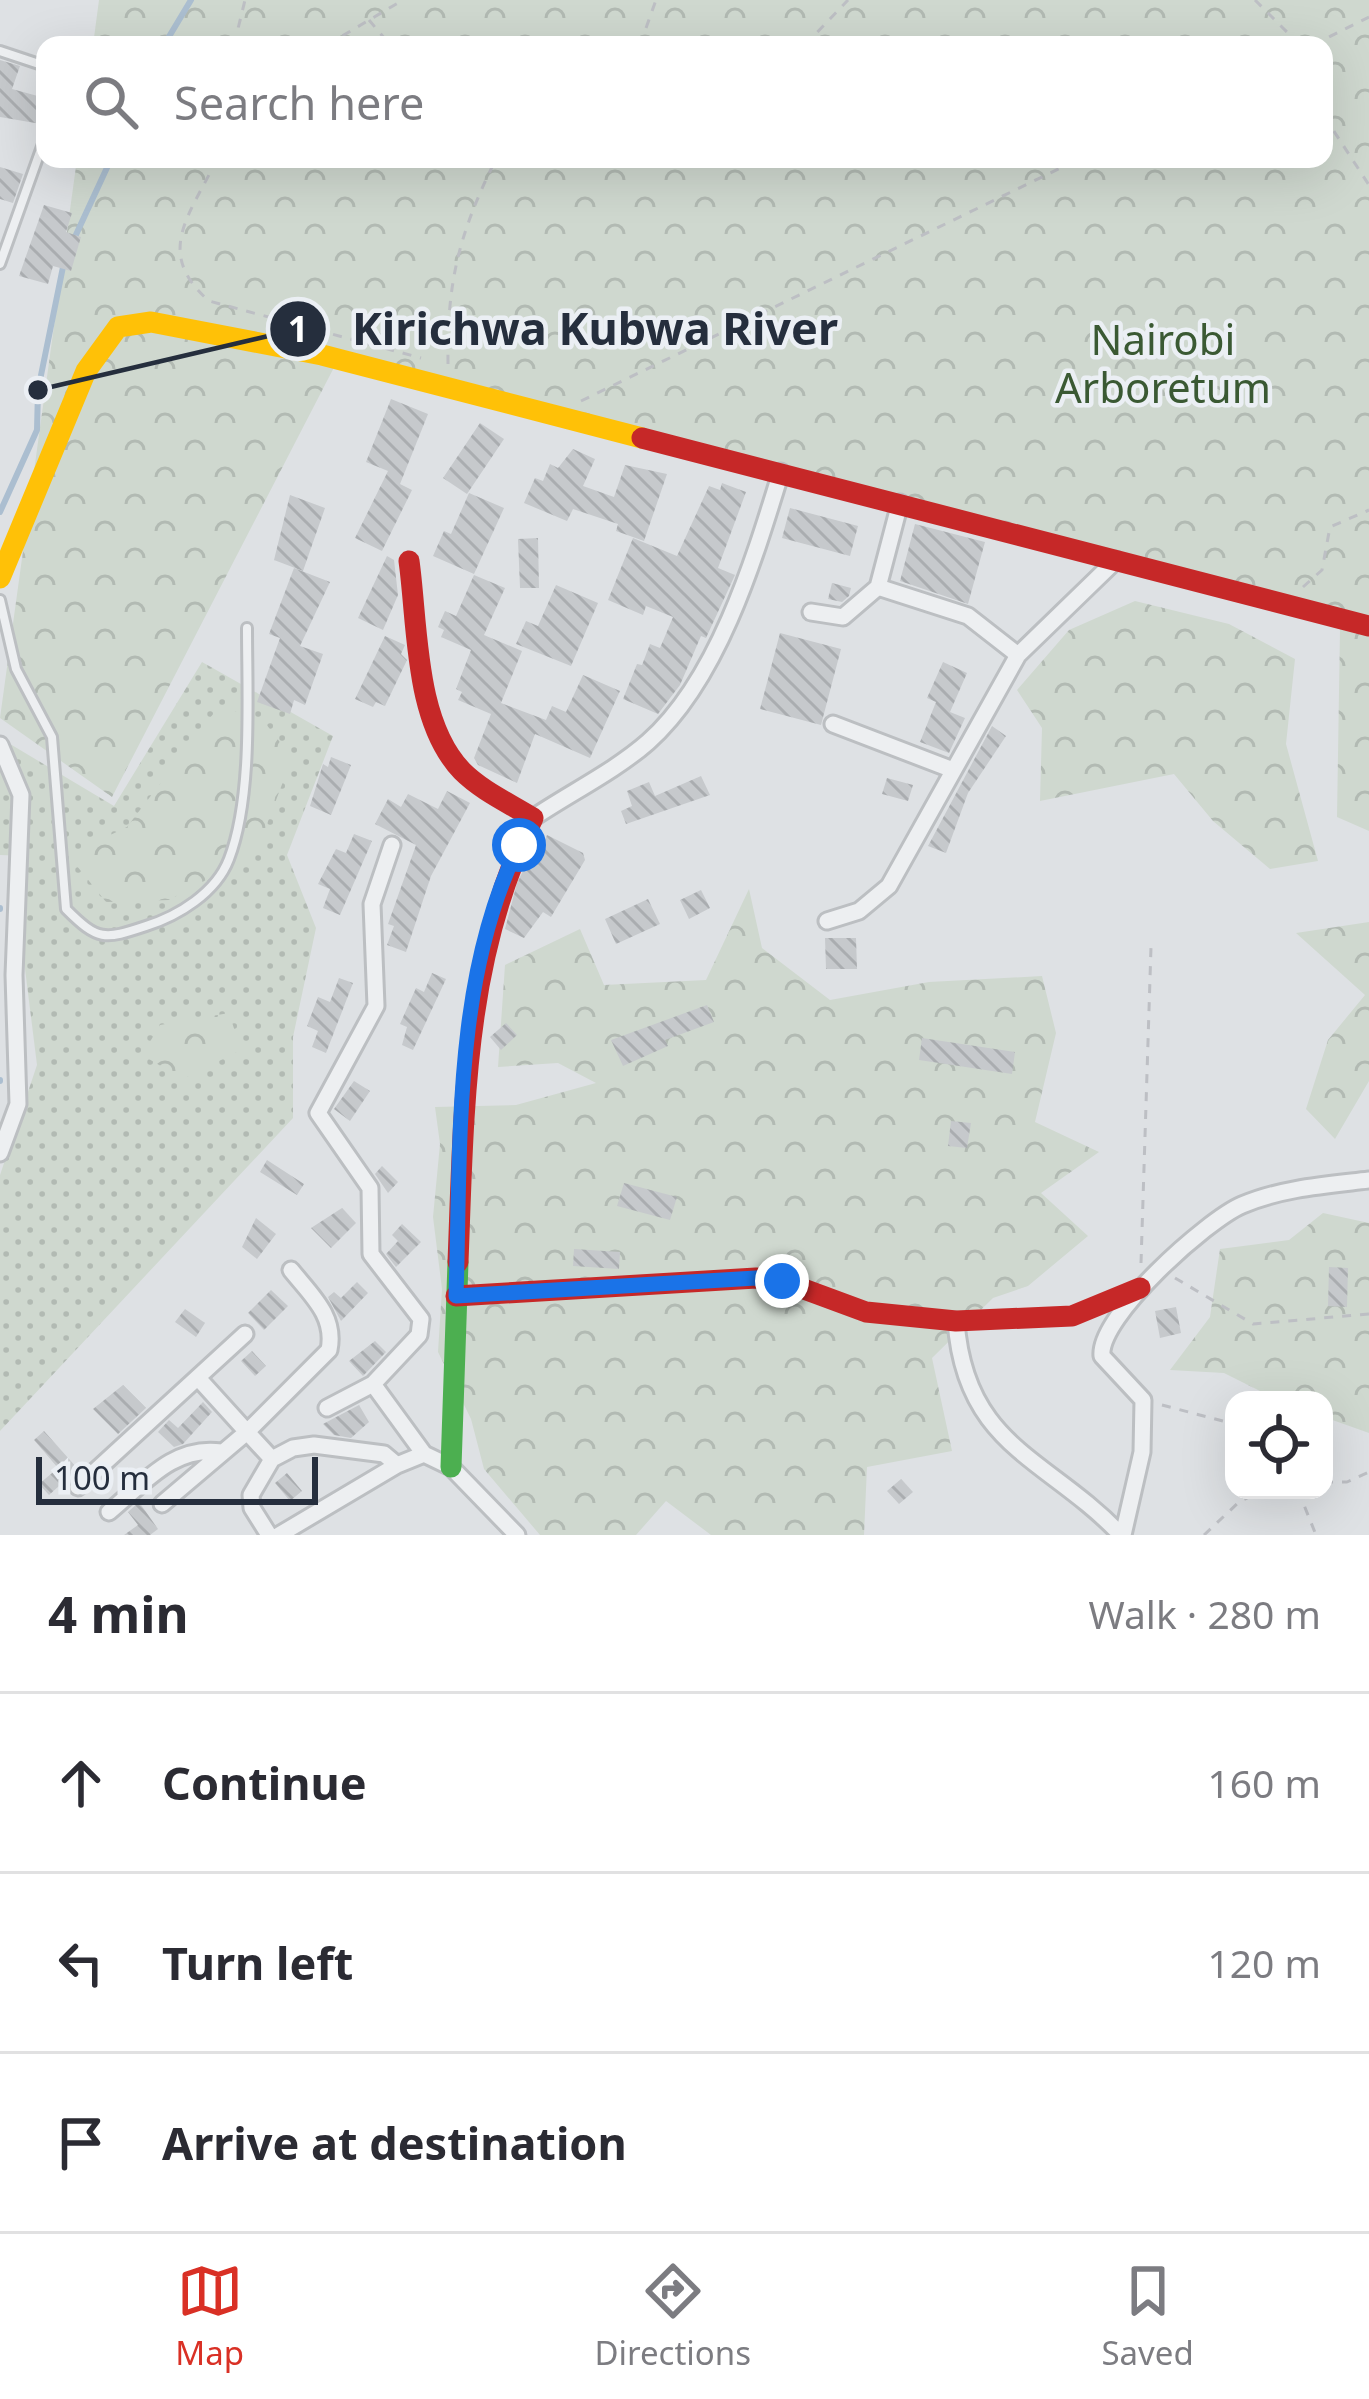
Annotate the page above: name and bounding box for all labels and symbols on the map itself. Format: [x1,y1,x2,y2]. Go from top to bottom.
callout: Kirichwa Kubwa River [268,289,862,370]
text: Kirichwa Kubwa River [352,297,838,358]
text: 1 [288,304,308,353]
park label: Nairobi Arboretum [1055,310,1271,415]
route start [492,818,546,872]
route end [755,1254,809,1308]
scale bar [36,1451,318,1504]

